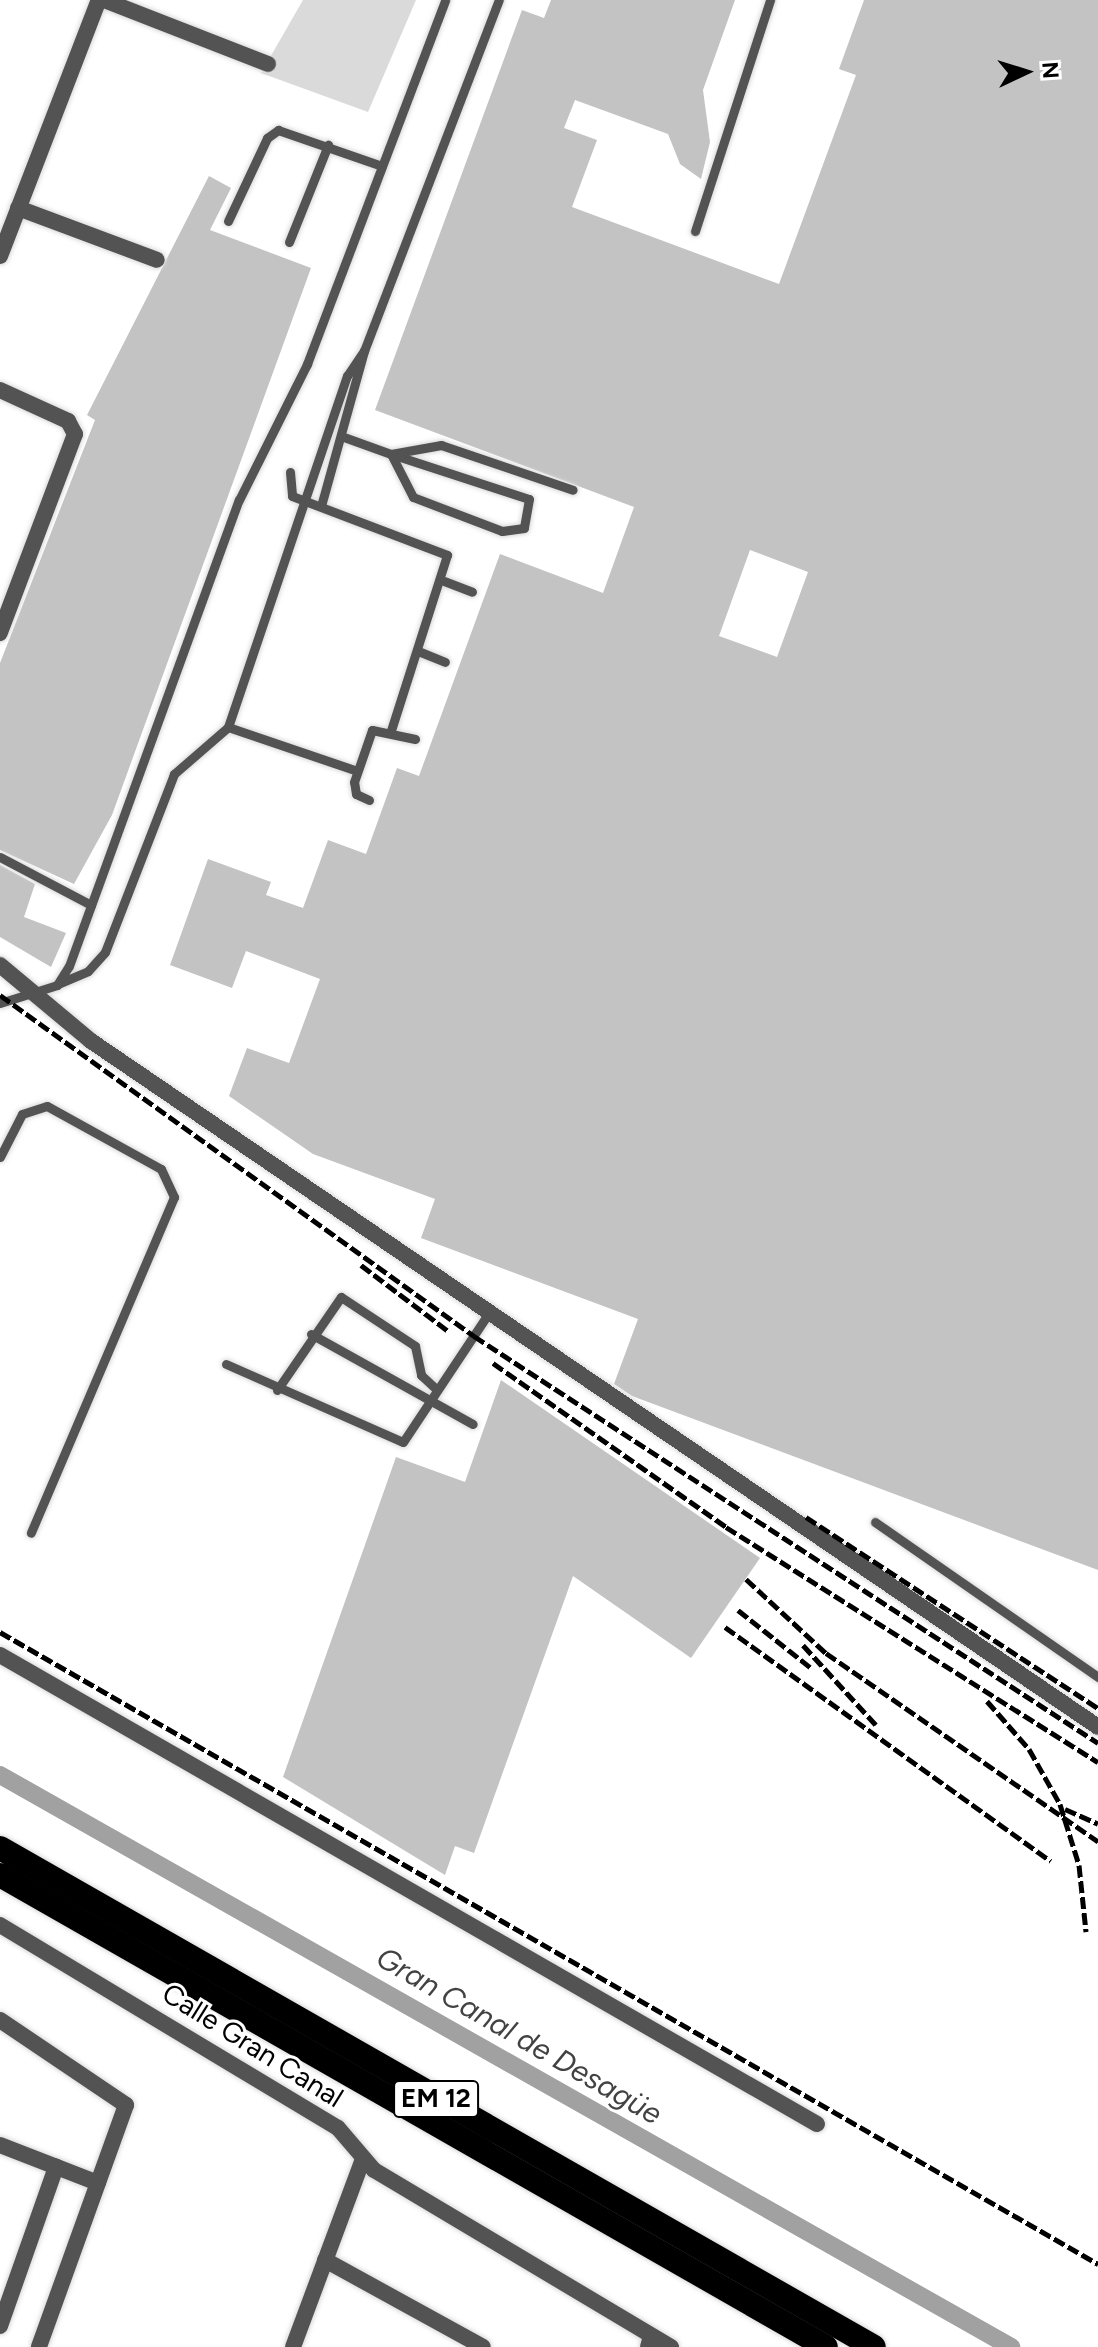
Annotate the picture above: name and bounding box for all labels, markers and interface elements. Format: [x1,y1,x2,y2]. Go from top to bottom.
north arrow [986,32,1066,112]
text: N [1036,61,1065,80]
water label: Gran Canal de Desagüe [370,1940,668,2132]
street label: Calle Gran Canal [156,1976,350,2114]
road number: EM 12 [392,2077,480,2121]

